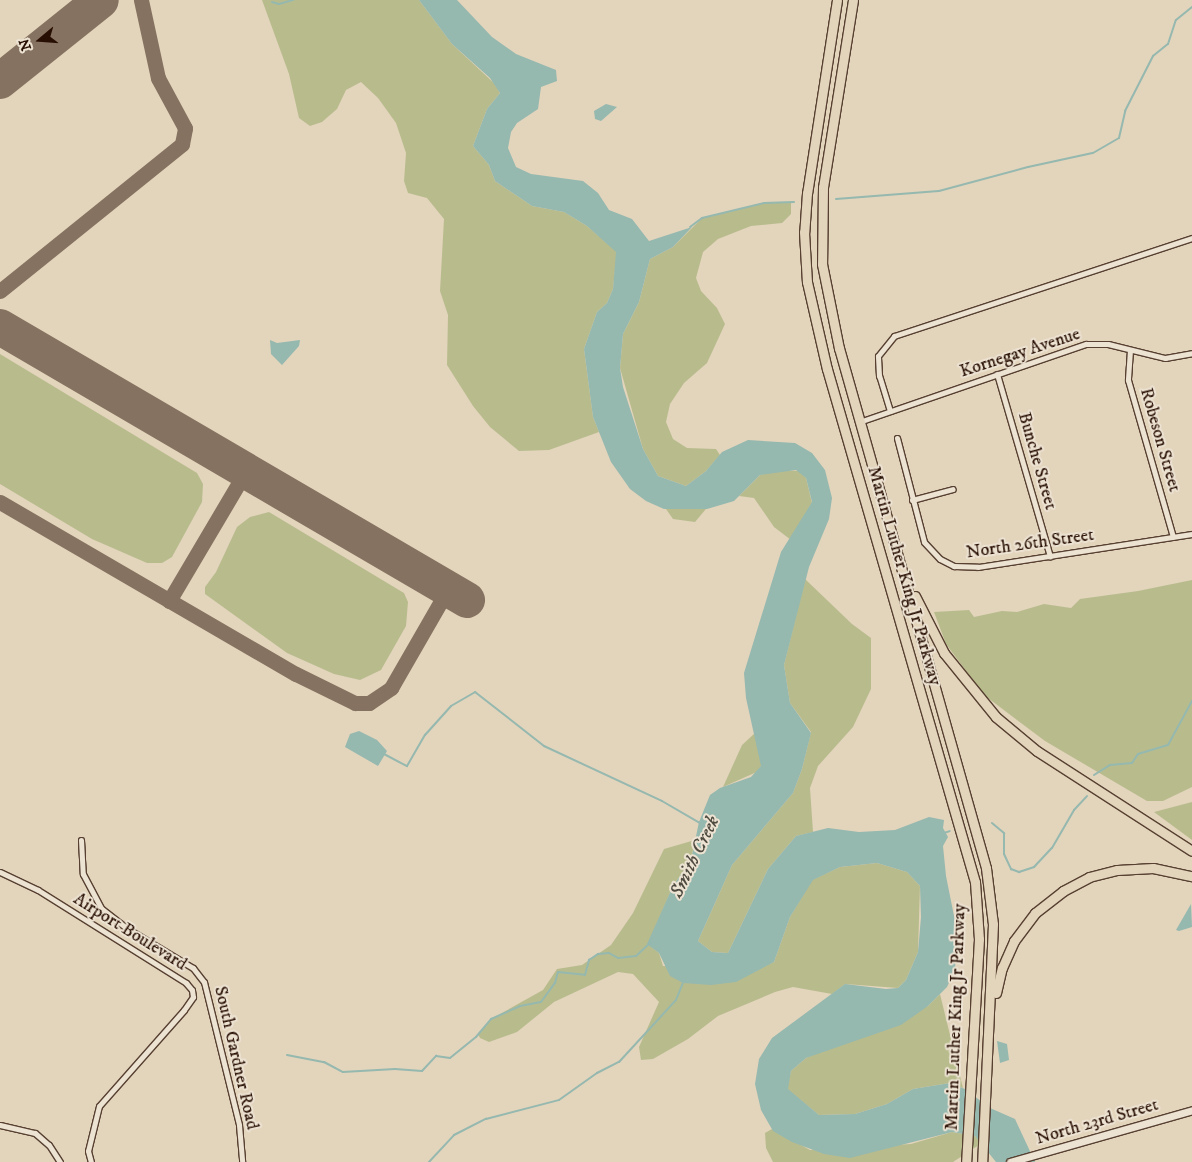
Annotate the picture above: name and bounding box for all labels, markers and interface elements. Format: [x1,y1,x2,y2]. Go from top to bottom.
north arrow [15,15,65,65]
text: N [15,36,36,53]
street label: Kornegay Avenue [957,323,1083,383]
street label: Robeson Street [1135,386,1185,494]
street label: Bunche Street [1013,410,1061,512]
street label: Martin Luther King Jr Parkway [862,464,946,688]
street label: North 26th Street [965,524,1095,564]
water label: Smith Creek [665,812,725,902]
street label: Airport Boulevard [69,888,191,976]
street label: Martin Luther King Jr Parkway [941,903,971,1131]
street label: South Gardner Road [209,984,263,1132]
street label: North 23rd Street [1033,1094,1161,1150]

